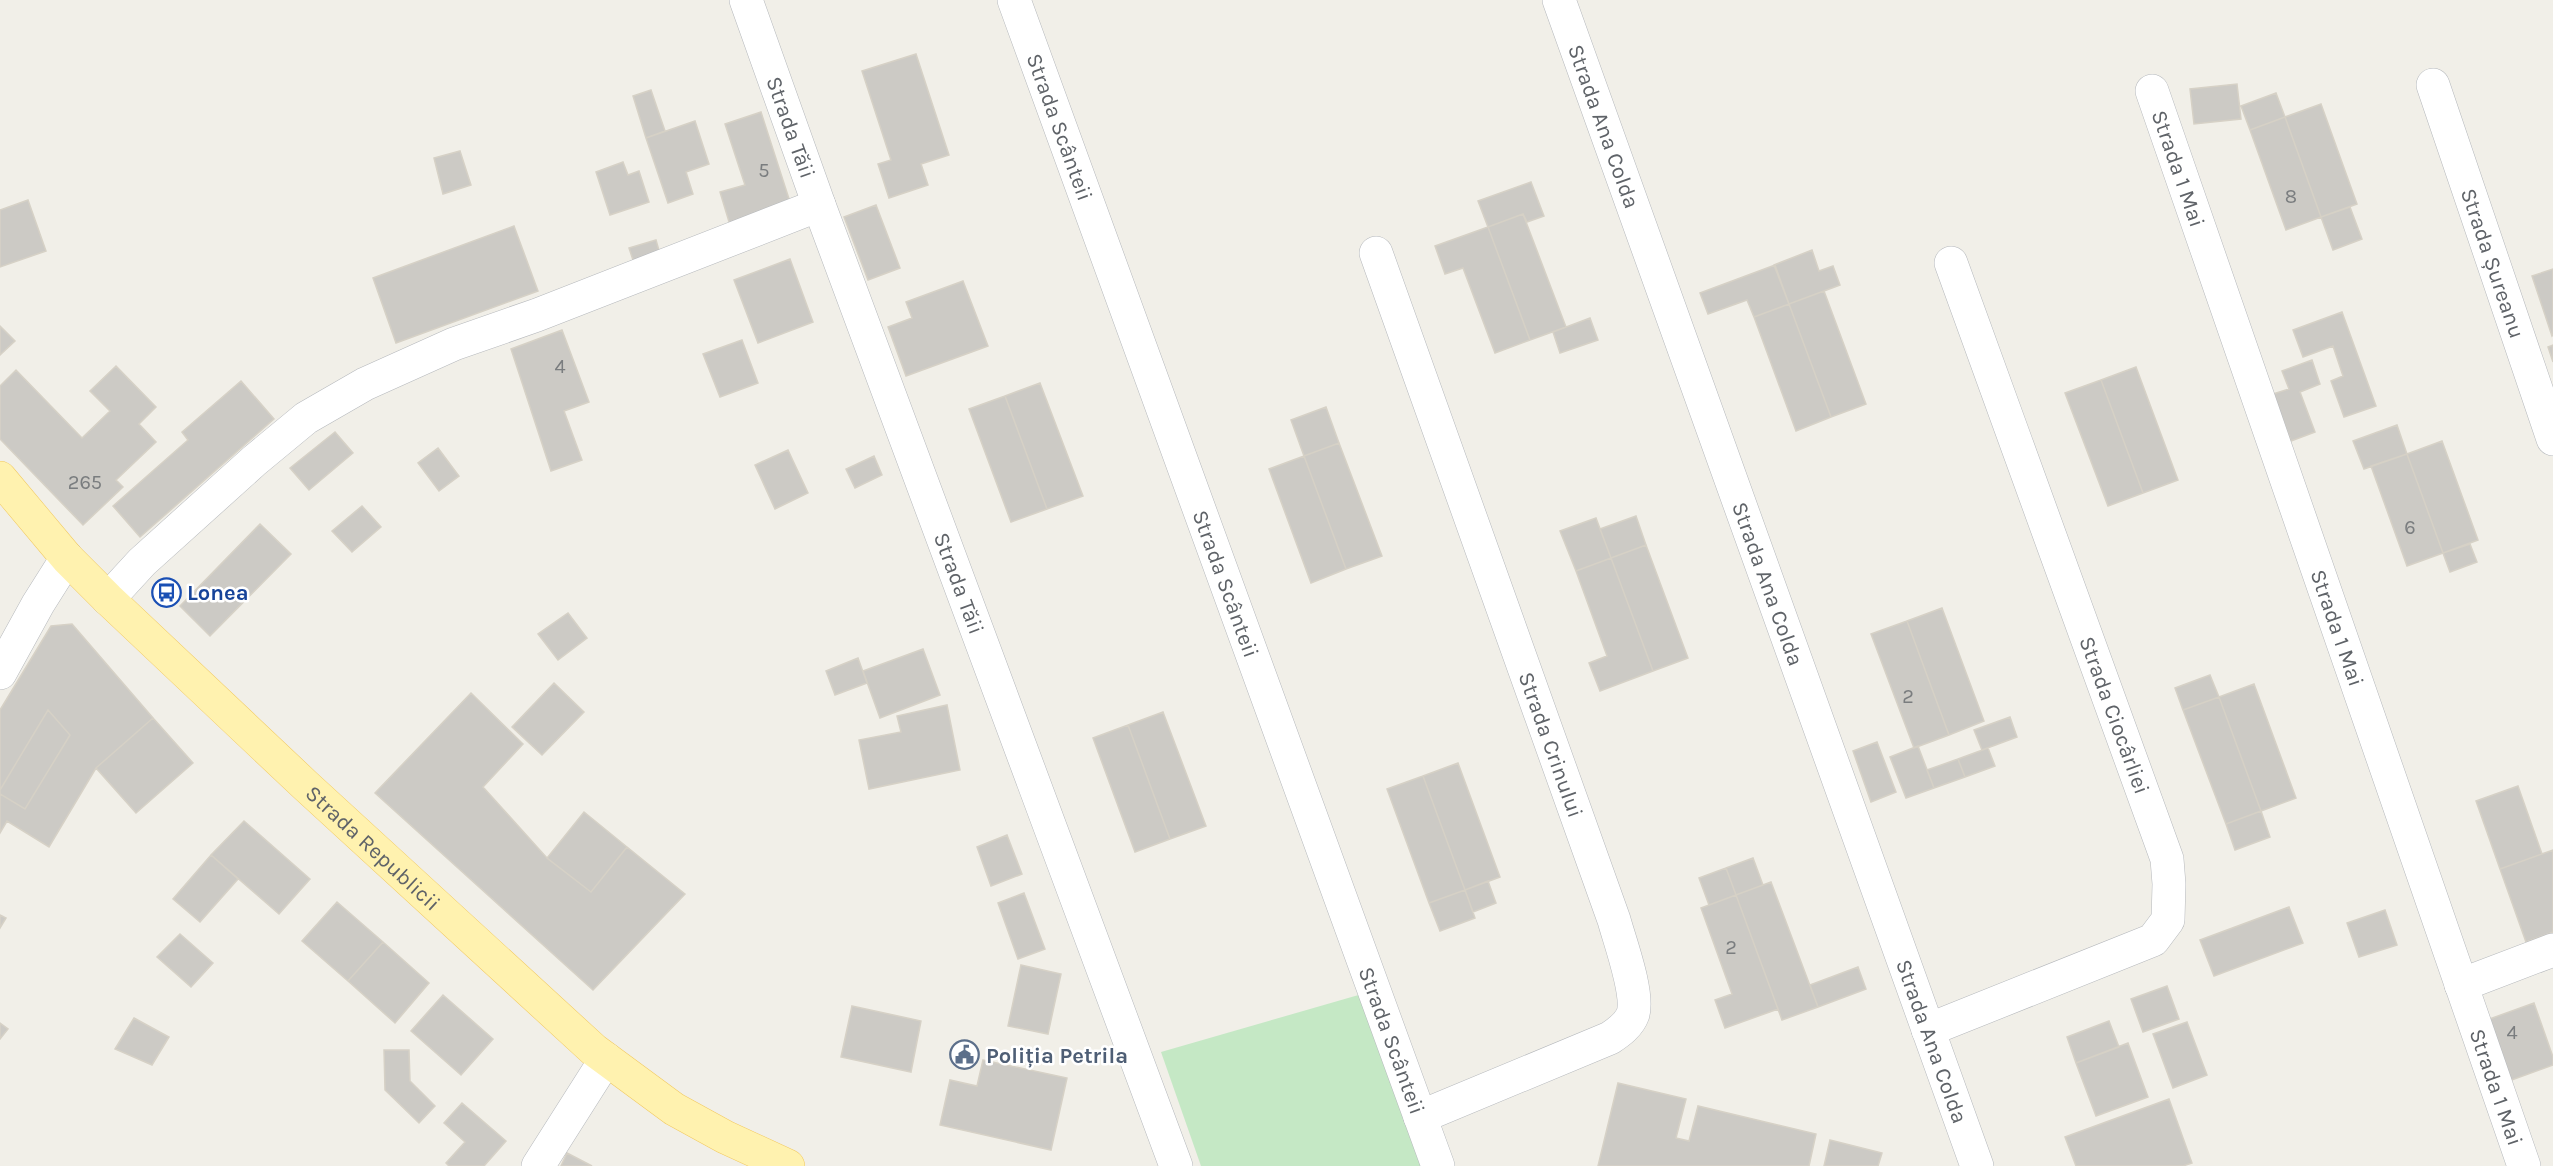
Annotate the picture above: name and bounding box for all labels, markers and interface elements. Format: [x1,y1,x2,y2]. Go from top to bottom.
street label: Strada Ana Colda [1562,41,1645,212]
street label: Strada Scânteii [1021,50,1098,204]
street label: Strada Tăii [760,73,820,182]
street label: Strada 1 Mai [2146,107,2210,231]
house number: 5 [758,159,770,182]
house number: 8 [2285,185,2297,208]
street label: Strada Șureanu [2455,185,2530,342]
house number: 4 [554,355,566,378]
house number: 265 [68,471,102,494]
street label: Strada Ana Colda [1726,499,1809,669]
street label: Strada Scânteii [1187,507,1264,661]
house number: 6 [2404,516,2416,539]
street label: Strada Tăii [928,529,989,638]
street label: Strada 1 Mai [2305,566,2369,690]
bus stop icon: Lonea [150,576,182,608]
place label: Lonea [187,580,249,606]
street label: Strada Ciocârliei [2073,633,2155,798]
street label: Strada Crinului [1513,669,1588,821]
house number: 2 [1902,685,1914,708]
street label: Strada Republicii [300,780,445,917]
house number: 2 [1725,936,1737,959]
street label: Strada Ana Colda [1890,956,1973,1127]
street label: Strada Scânteii [1353,963,1430,1118]
house number: 4 [2506,1021,2518,1044]
street label: Strada 1 Mai [2464,1026,2528,1149]
public building icon: Poliția Petrila [949,1039,981,1071]
place label: Poliția Petrila [986,1043,1128,1069]

